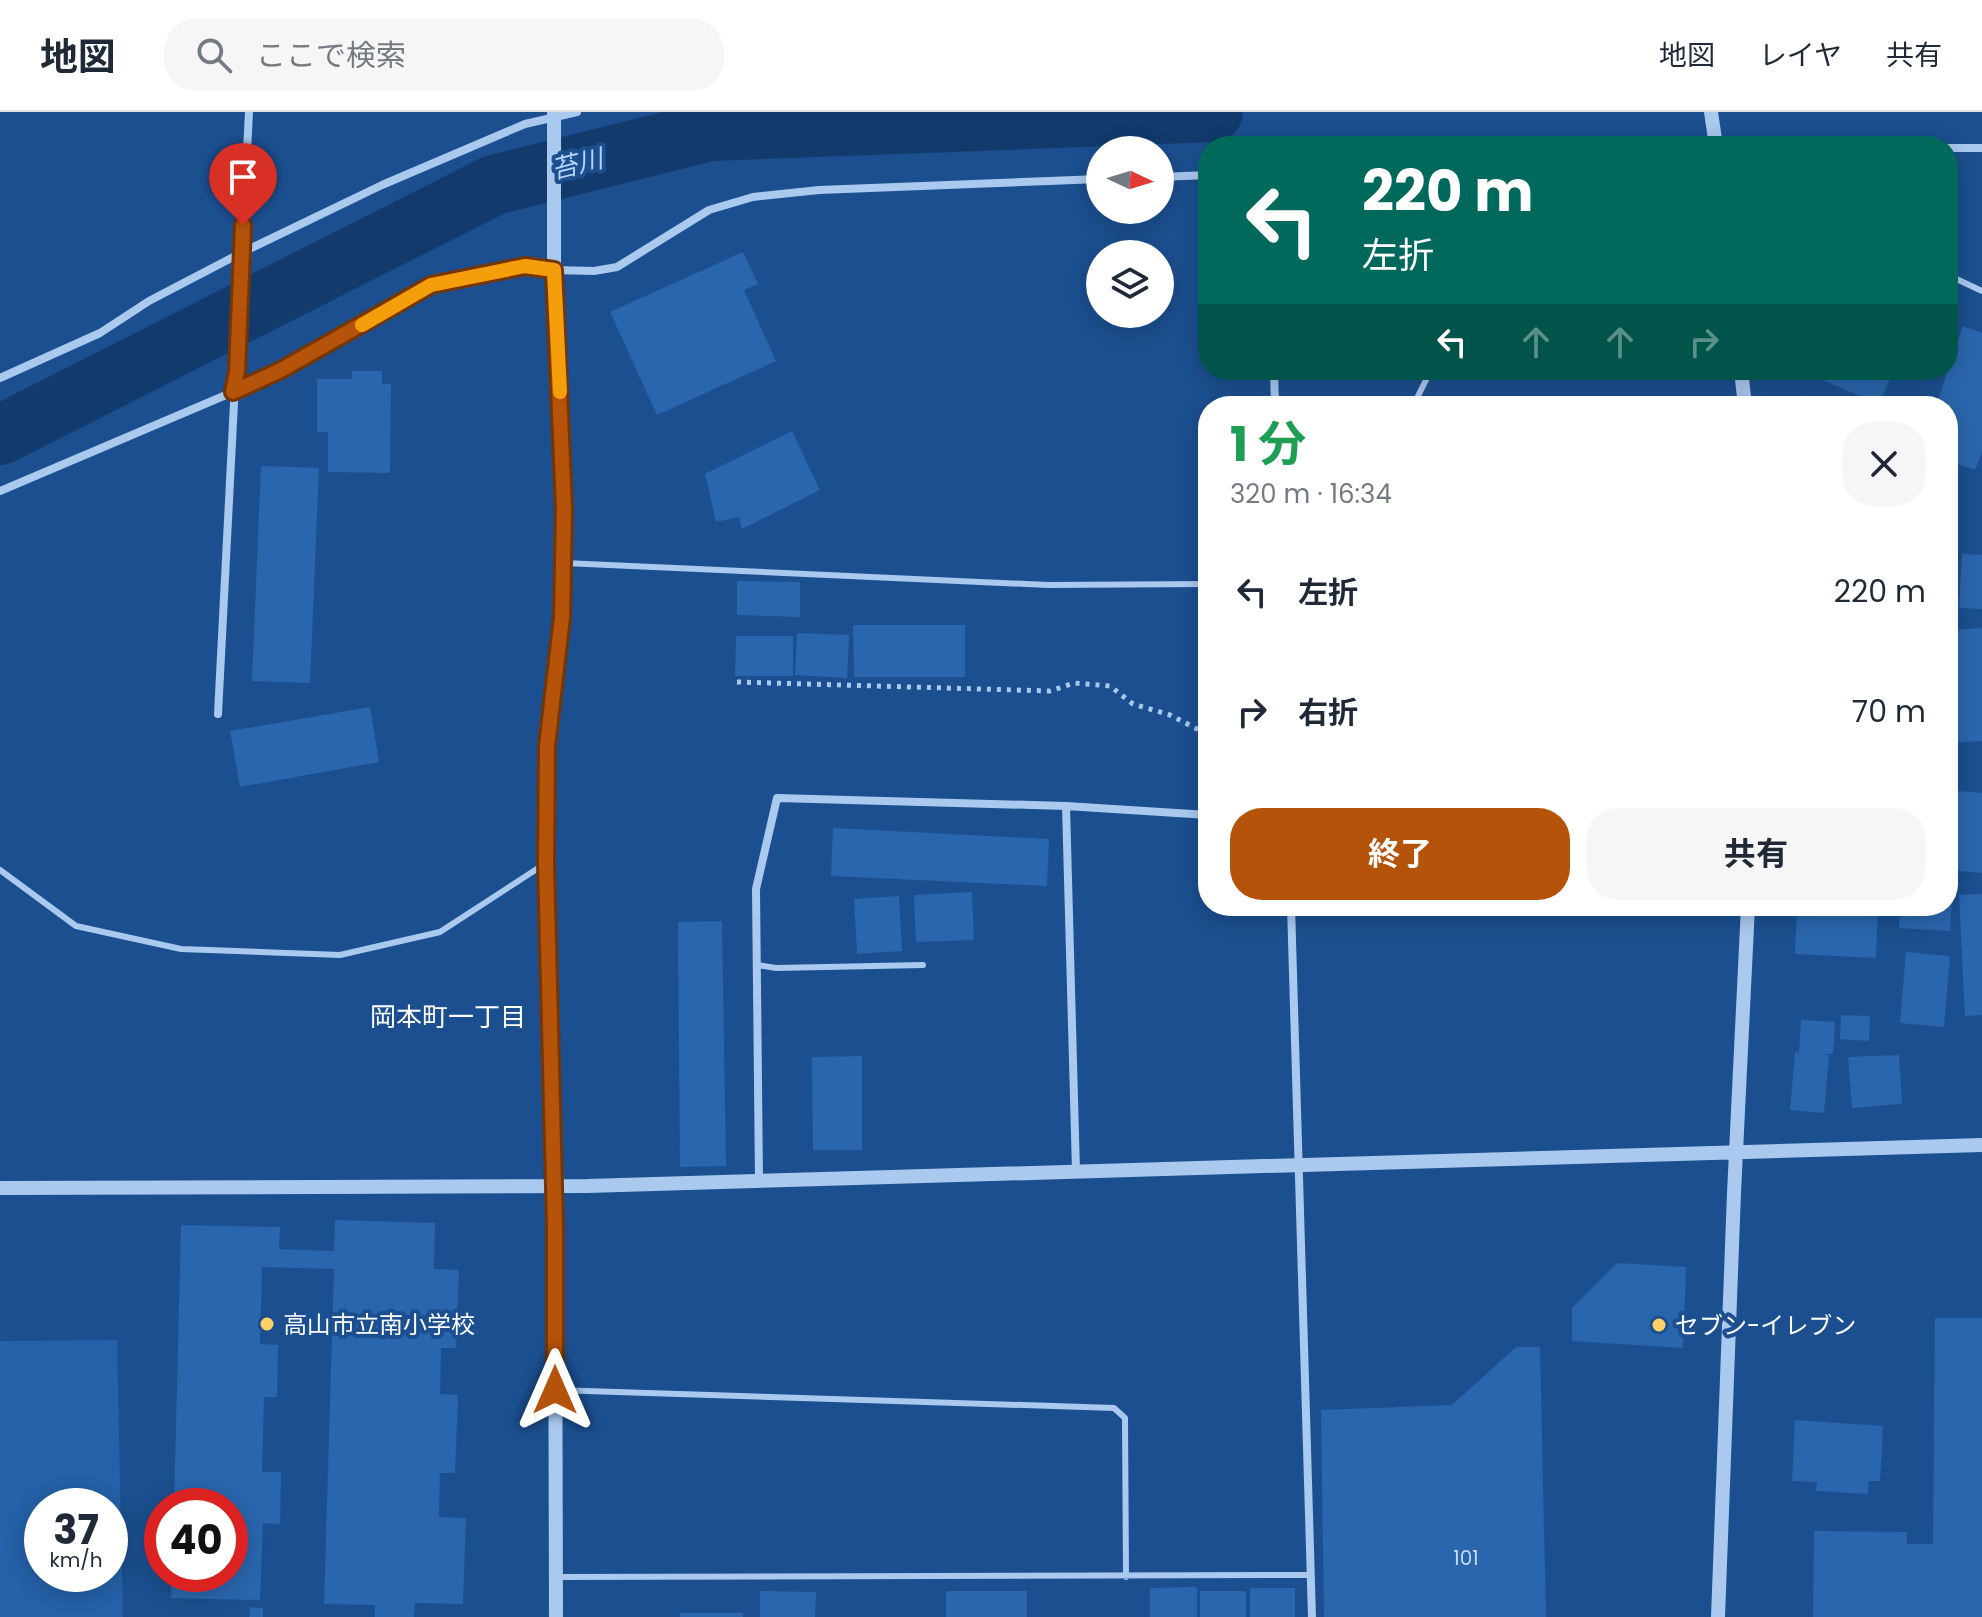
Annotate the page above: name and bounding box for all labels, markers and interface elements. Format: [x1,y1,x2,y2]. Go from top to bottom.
search box [164,19,724,91]
text: 地図 [40,30,116,83]
icon: search [192,33,236,77]
text: ここで検索 [256,34,406,77]
text: 地図 [1659,36,1715,75]
text: レイヤ [1759,36,1842,75]
text: 共有 [1886,36,1942,75]
north arrow [1086,136,1174,224]
map controls [1086,136,1174,328]
water label: 苔川 [547,140,609,188]
pin [209,143,277,225]
text: 220 m [1362,152,1534,231]
icon: arrive [221,155,265,199]
icon: left [1230,168,1334,272]
text: 左折 [1362,230,1434,281]
button: layers [1086,240,1174,328]
icon: left [1430,320,1474,364]
icon: ahead [1514,320,1558,364]
icon: ahead [1598,320,1642,364]
icon: right [1682,320,1726,364]
text: 1 分 [1230,411,1306,478]
button: close [1842,422,1926,506]
text: 320 m · 16:34 [1230,476,1392,512]
icon: left [1230,570,1274,614]
text: 220 m [1834,570,1926,613]
text: 左折 [1298,571,1358,614]
icon: right [1230,690,1274,734]
text: 70 m [1852,690,1926,733]
text: 右折 [1298,691,1358,734]
button: 終了 [1230,808,1570,900]
button: 共有 [1586,808,1926,900]
district label: 岡本町一丁目 [370,999,526,1035]
place label: 高山市立南小学校 [283,1308,475,1341]
place label: セブン-イレブン [1675,1309,1856,1342]
marker: 高山市立南小学校 [258,1315,276,1333]
marker: セブン-イレブン [1650,1316,1668,1334]
position arrow [513,1348,597,1432]
speed limit sign: 40 [144,1488,248,1592]
text: 37 [53,1502,99,1558]
house number: 101 [1453,1544,1479,1572]
text: km/h [49,1546,103,1574]

